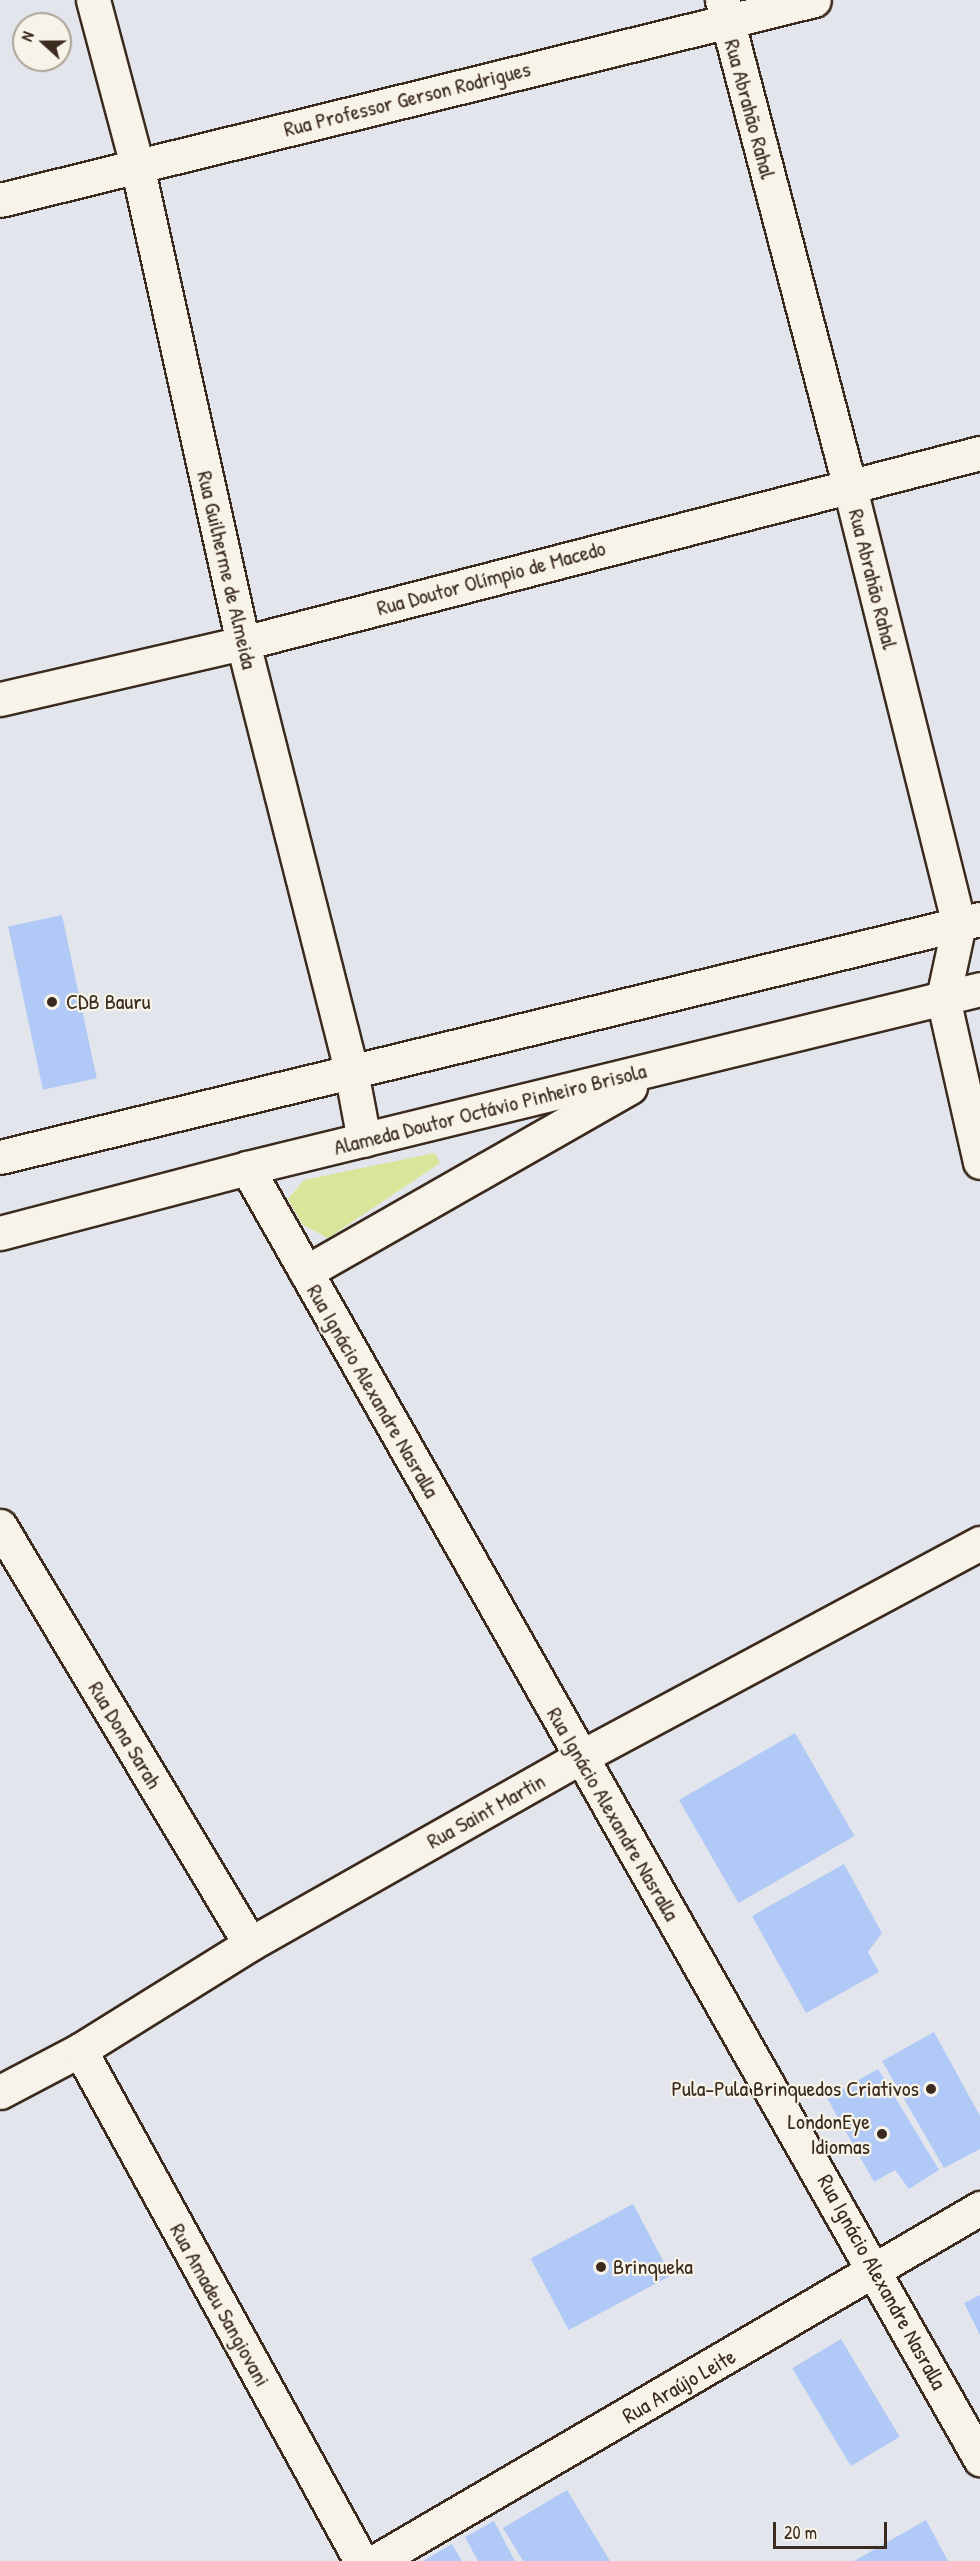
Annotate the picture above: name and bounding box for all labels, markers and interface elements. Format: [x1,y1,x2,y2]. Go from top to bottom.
north arrow [12,12,72,72]
text: N [15,28,39,44]
street label: Rua Abrahão Rahal [719,36,781,182]
street label: Rua Professor Gerson Rodrigues [281,56,533,142]
street label: Rua Guilherme de Almeida [191,468,263,672]
street label: Rua Abrahão Rahal [843,506,903,652]
street label: Rua Doutor Olímpio de Macedo [374,535,608,621]
place label: CDB Bauru [66,989,151,1015]
marker: CDB Bauru [43,993,61,1011]
street label: Alameda Doutor Octávio Pinheiro Brisola [331,1057,649,1161]
street label: Rua Ignácio Alexandre Nasralla [301,1280,445,1502]
street label: Rua Dona Sarah [83,1677,167,1793]
street label: Rua Ignácio Alexandre Nasralla [541,1703,685,1925]
street label: Rua Saint Martin [422,1768,550,1854]
place label: Pula-Pula Brinquedos Criativos [671,2076,919,2102]
marker: Pula-Pula Brinquedos Criativos [924,2082,938,2096]
place label: LondonEye Idiomas [788,2108,870,2160]
marker: LondonEye Idiomas [875,2127,889,2141]
street label: Rua Ignácio Alexandre Nasralla [812,2170,952,2394]
street label: Rua Amadeu Sangiovani [164,2219,276,2391]
place label: Brinqueka [613,2254,693,2280]
marker: Brinqueka [594,2260,608,2274]
street label: Rua Araújo Leite [618,2343,740,2429]
scale bar [776,2510,890,2548]
text: 20 m [784,2520,817,2545]

